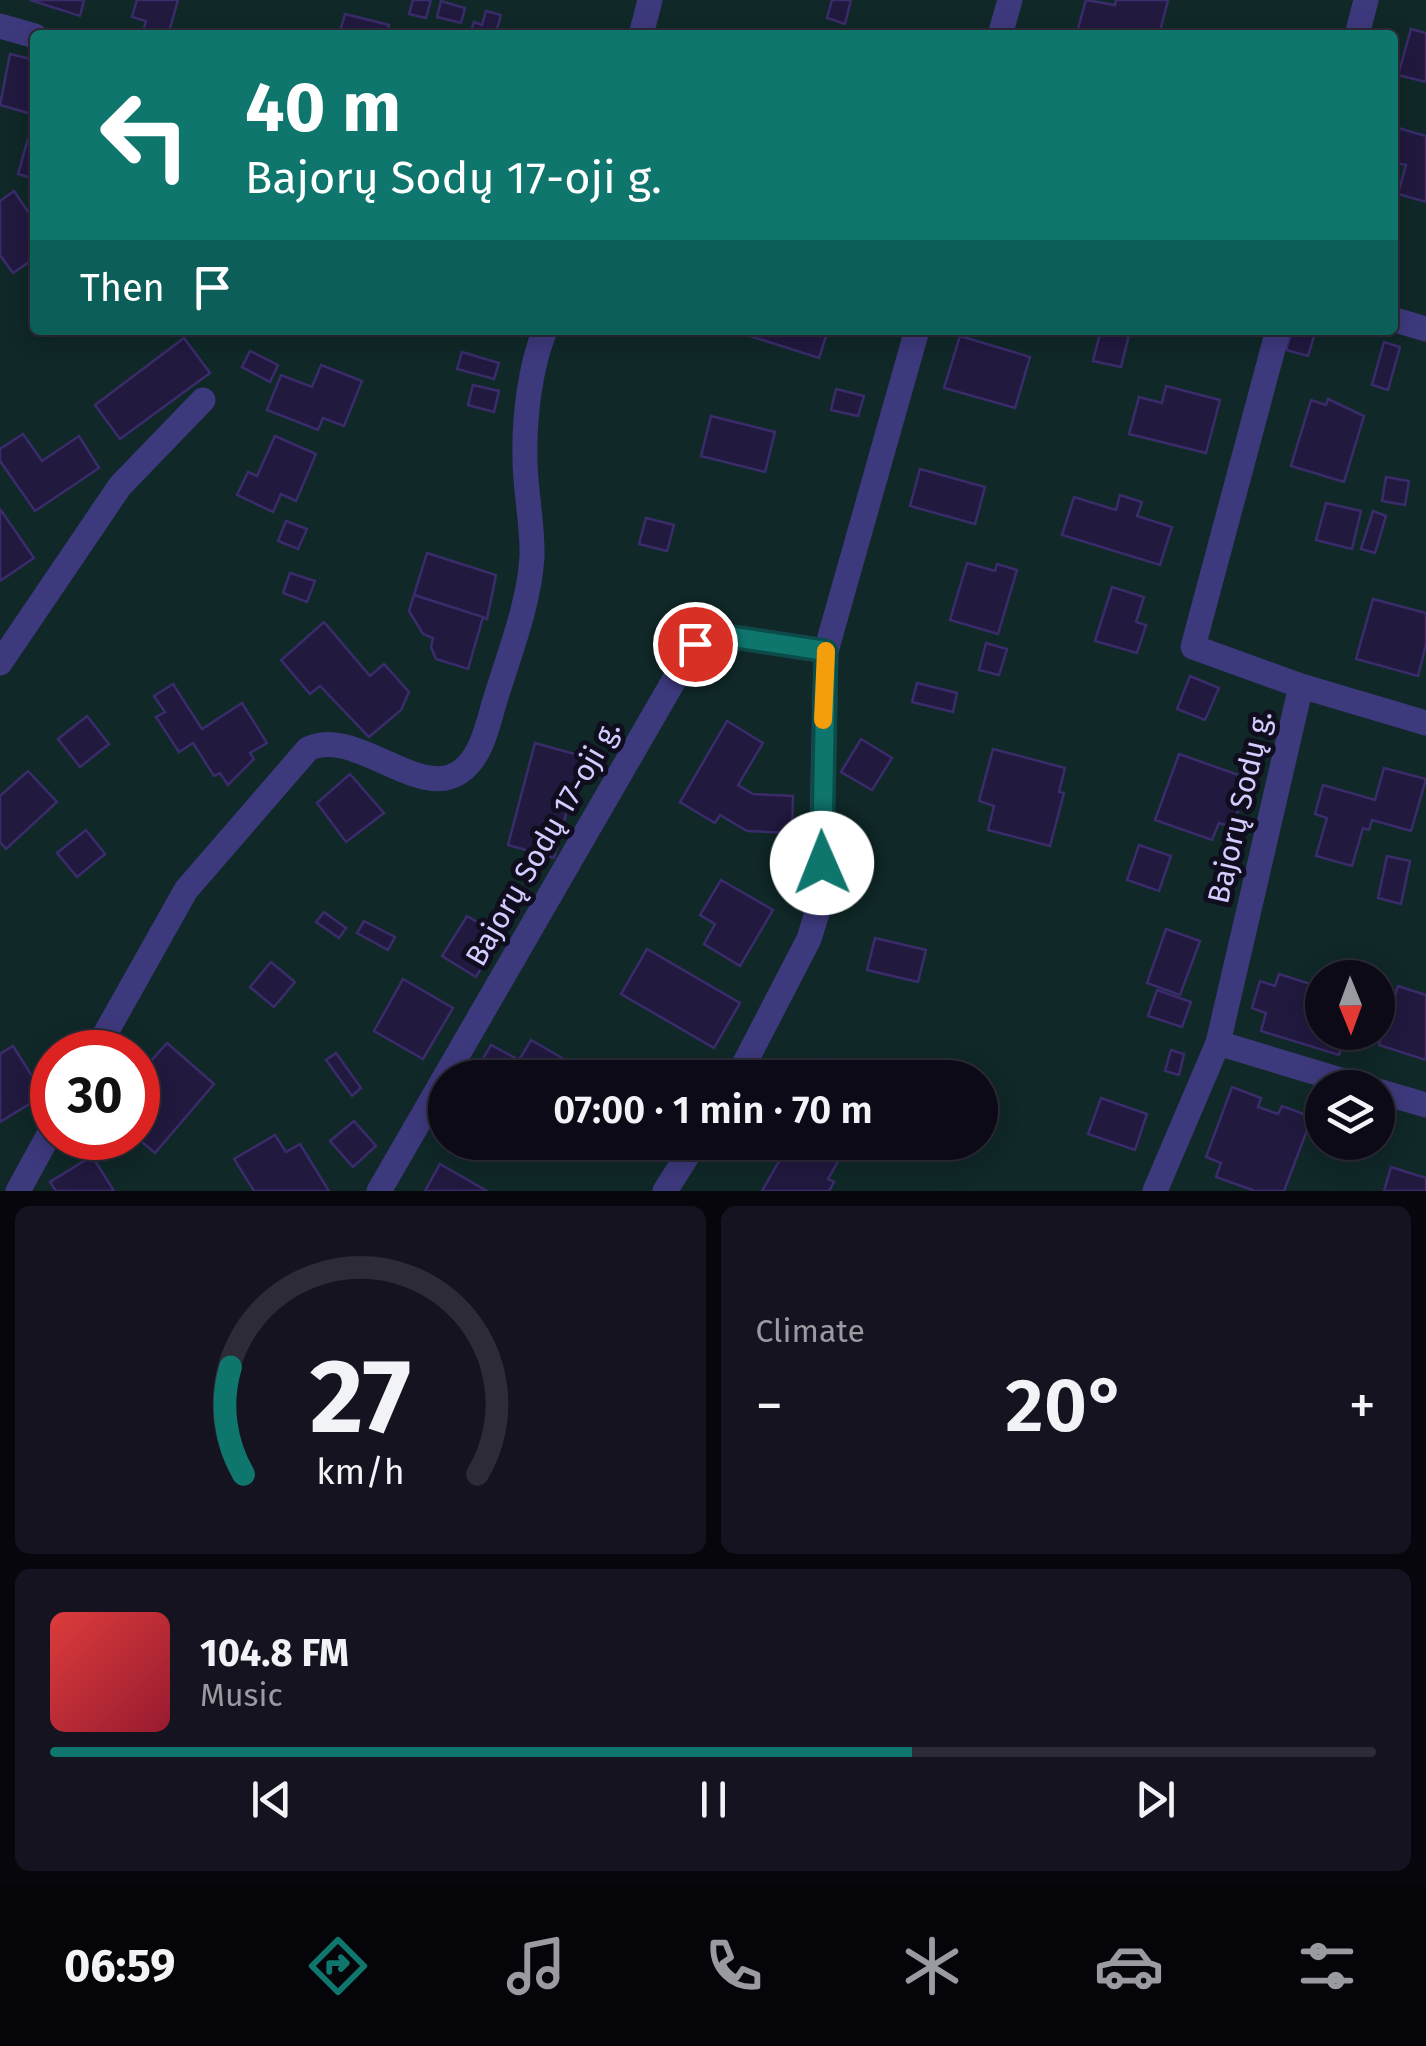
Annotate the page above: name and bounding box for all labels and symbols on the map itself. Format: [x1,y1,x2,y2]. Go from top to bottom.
pin [653,602,738,687]
street label: Bajorų Sodų g. [1200,707,1280,907]
street label: Bajorų Sodų 17-oji g. [458,714,628,972]
position arrow [770,811,874,915]
north arrow [1305,960,1395,1050]
speed limit sign: 30 [30,1030,160,1160]

